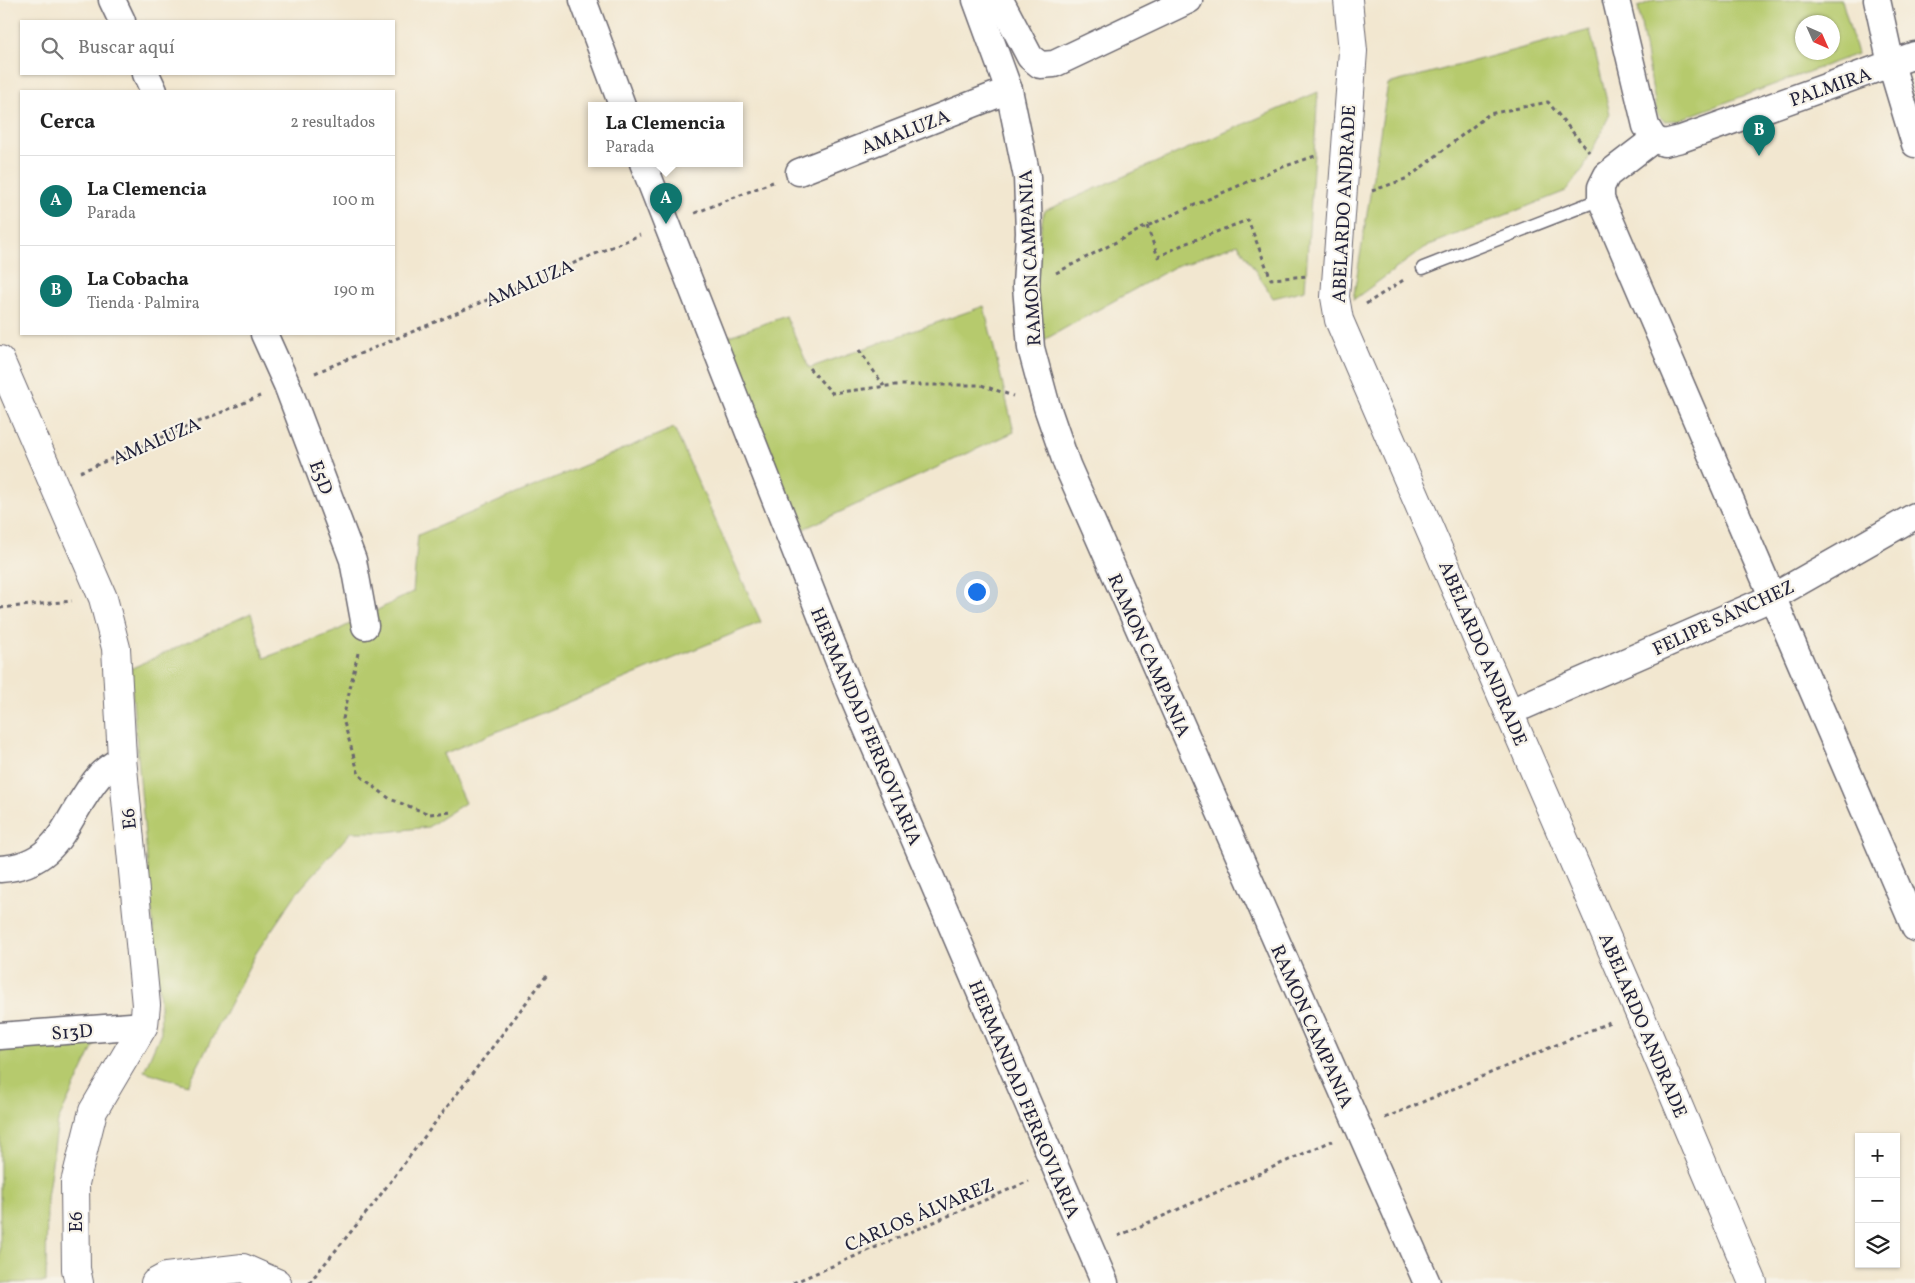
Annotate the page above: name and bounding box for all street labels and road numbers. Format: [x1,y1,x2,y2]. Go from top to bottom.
street label: PALMIRA [1786,62,1875,114]
street label: AMALUZA [858,104,954,162]
street label: ABELARDO ANDRADE [1327,104,1363,304]
street label: RAMON CAMPANIA [1013,169,1049,347]
street label: AMALUZA [482,254,578,314]
street label: AMALUZA [109,412,205,472]
street label: E5D [302,457,338,499]
street label: ABELARDO ANDRADE [1431,557,1533,750]
street label: RAMON CAMPANIA [1100,570,1196,742]
street label: FELIPE SÁNCHEZ [1649,575,1799,663]
street label: HERMANDAD FERROVIARIA [803,604,927,850]
street label: E6 [116,807,144,831]
street label: ABELARDO ANDRADE [1591,929,1693,1122]
street label: RAMON CAMPANIA [1263,941,1359,1113]
street label: HERMANDAD FERROVIARIA [961,977,1085,1223]
street label: S13D [51,1019,94,1047]
street label: CARLOS ÁLVAREZ [841,1173,998,1259]
street label: E6 [64,1211,90,1233]

